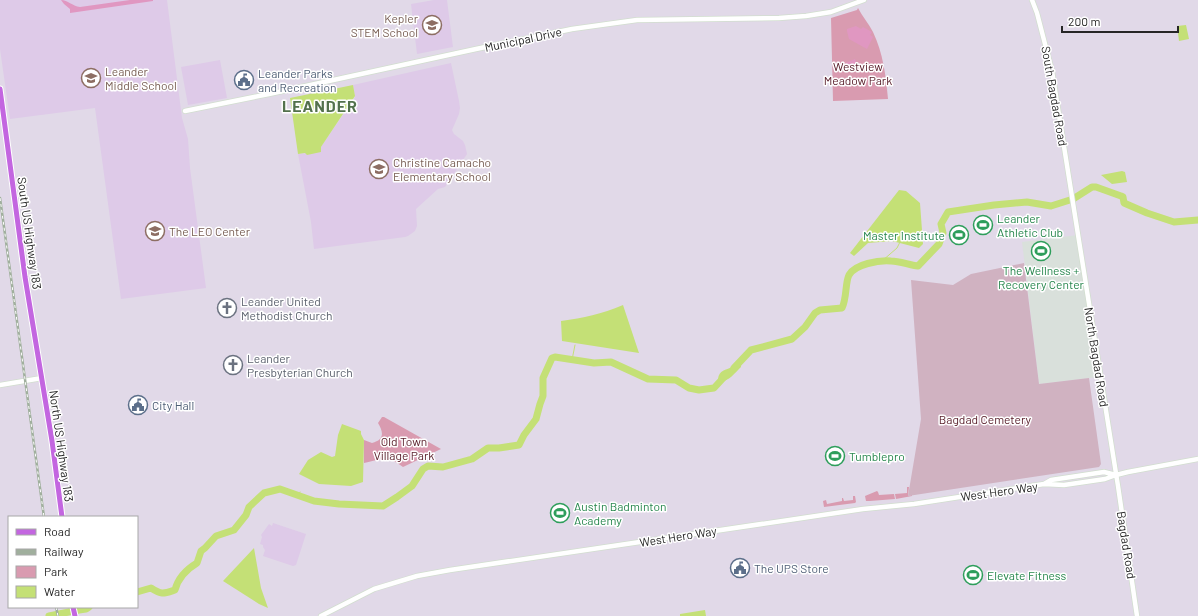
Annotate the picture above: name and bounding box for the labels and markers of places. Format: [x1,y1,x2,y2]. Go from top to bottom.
place label: Kepler STEM School [351,11,419,39]
school or university icon: Kepler STEM School [421,14,443,36]
place label: Leander Middle School [105,64,177,92]
place label: Leander Parks and Recreation [258,66,337,94]
school or university icon: Leander Middle School [80,67,102,89]
public building icon: Leander Parks and Recreation [233,69,255,91]
place label: Christine Camacho Elementary School [393,155,491,183]
school or university icon: Christine Camacho Elementary School [368,158,390,180]
place label: Leander Athletic Club [997,211,1063,239]
sports icon: Leander Athletic Club [972,214,994,236]
school or university icon: The LEO Center [144,220,166,242]
place label: The LEO Center [169,224,251,238]
sports icon: Master Institute [948,224,970,246]
place label: Master Institute [863,228,945,242]
sports icon: The Wellness + Recovery Center [1030,240,1052,262]
place label: The Wellness + Recovery Center [998,263,1085,291]
place label: Leander United Methodist Church [241,294,333,322]
church icon: Leander United Methodist Church [216,297,238,319]
place label: Leander Presbyterian Church [247,351,353,379]
church icon: Leander Presbyterian Church [222,354,244,376]
public building icon: City Hall [127,394,149,416]
place label: City Hall [152,398,194,412]
sports icon: Tumblepro [824,445,846,467]
place label: Tumblepro [849,449,905,463]
place label: Austin Badminton Academy [574,499,667,527]
sports icon: Austin Badminton Academy [549,502,571,524]
public building icon: The UPS Store [729,557,751,579]
place label: The UPS Store [754,561,829,575]
sports icon: Elevate Fitness [962,564,984,586]
place label: Elevate Fitness [987,568,1066,582]

